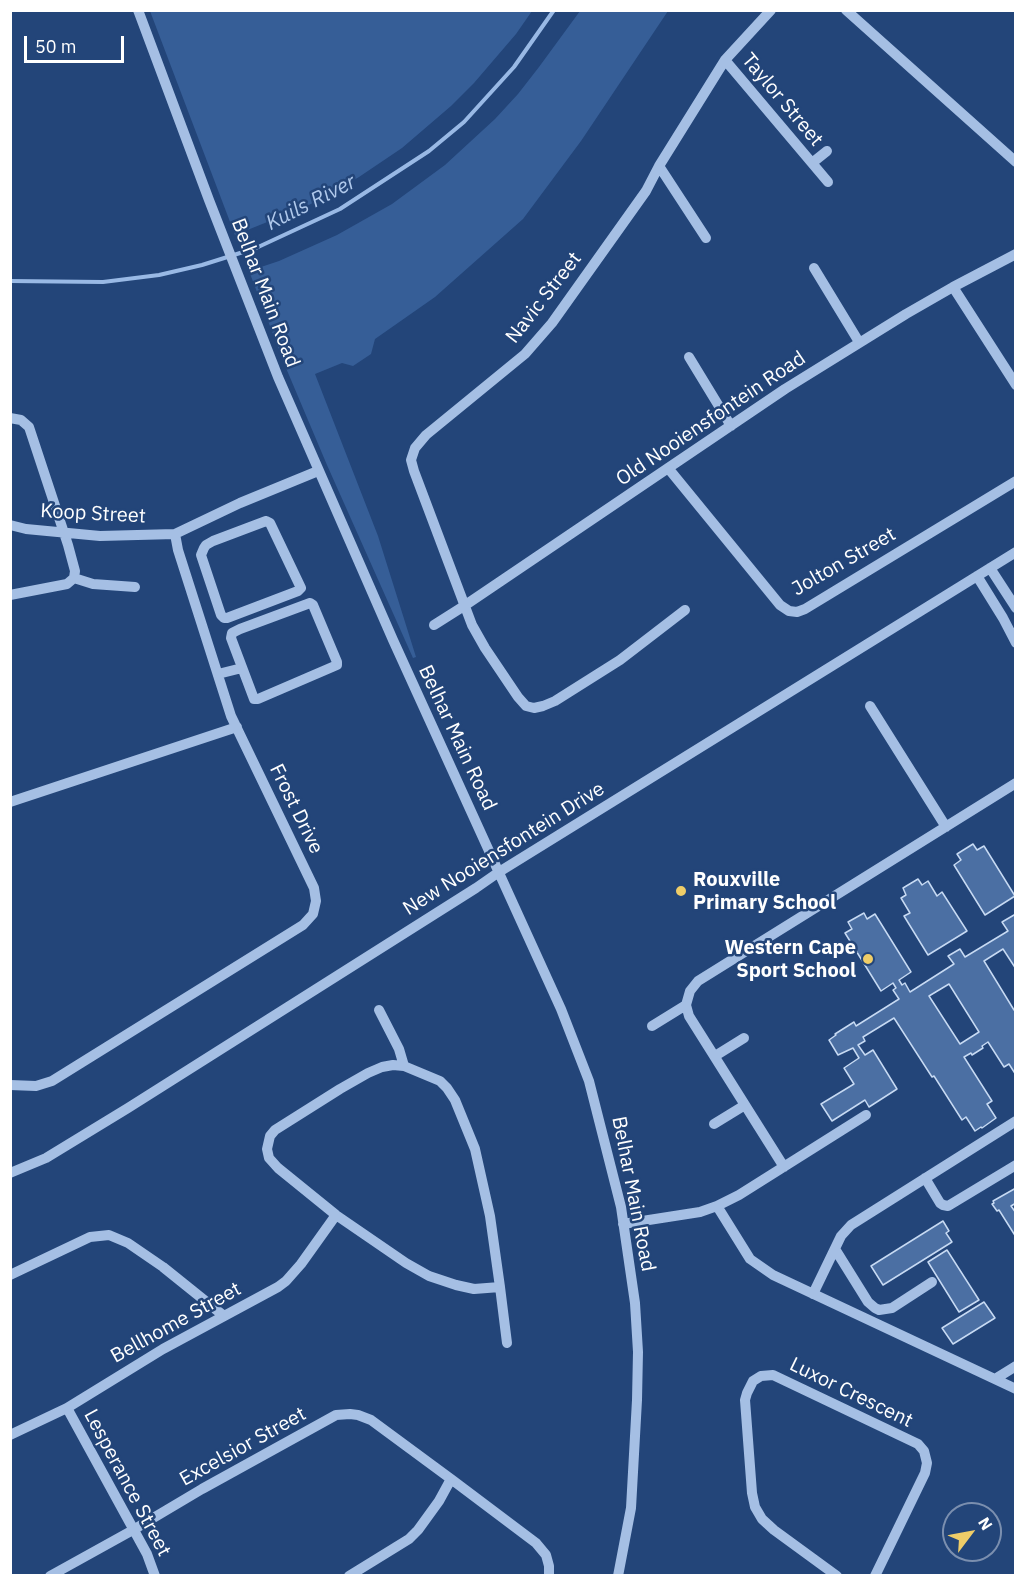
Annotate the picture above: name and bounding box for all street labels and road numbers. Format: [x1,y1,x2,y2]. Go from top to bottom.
street label: Taylor Street [736,49,828,151]
street label: Belhar Main Road [226,215,304,371]
street label: Navic Street [501,248,587,348]
street label: Old Nooiensfontein Road [612,347,810,491]
street label: Koop Street [40,499,146,529]
street label: Jolton Street [788,523,900,601]
street label: Belhar Main Road [413,662,501,814]
street label: Frost Drive [264,760,328,858]
street label: New Nooiensfontein Drive [399,777,609,921]
street label: Belhar Main Road [606,1114,660,1274]
street label: Bellhome Street [107,1277,245,1369]
street label: Luxor Crescent [786,1353,916,1433]
street label: Excelsior Street [176,1402,310,1492]
street label: Lesperance Street [78,1405,176,1561]

